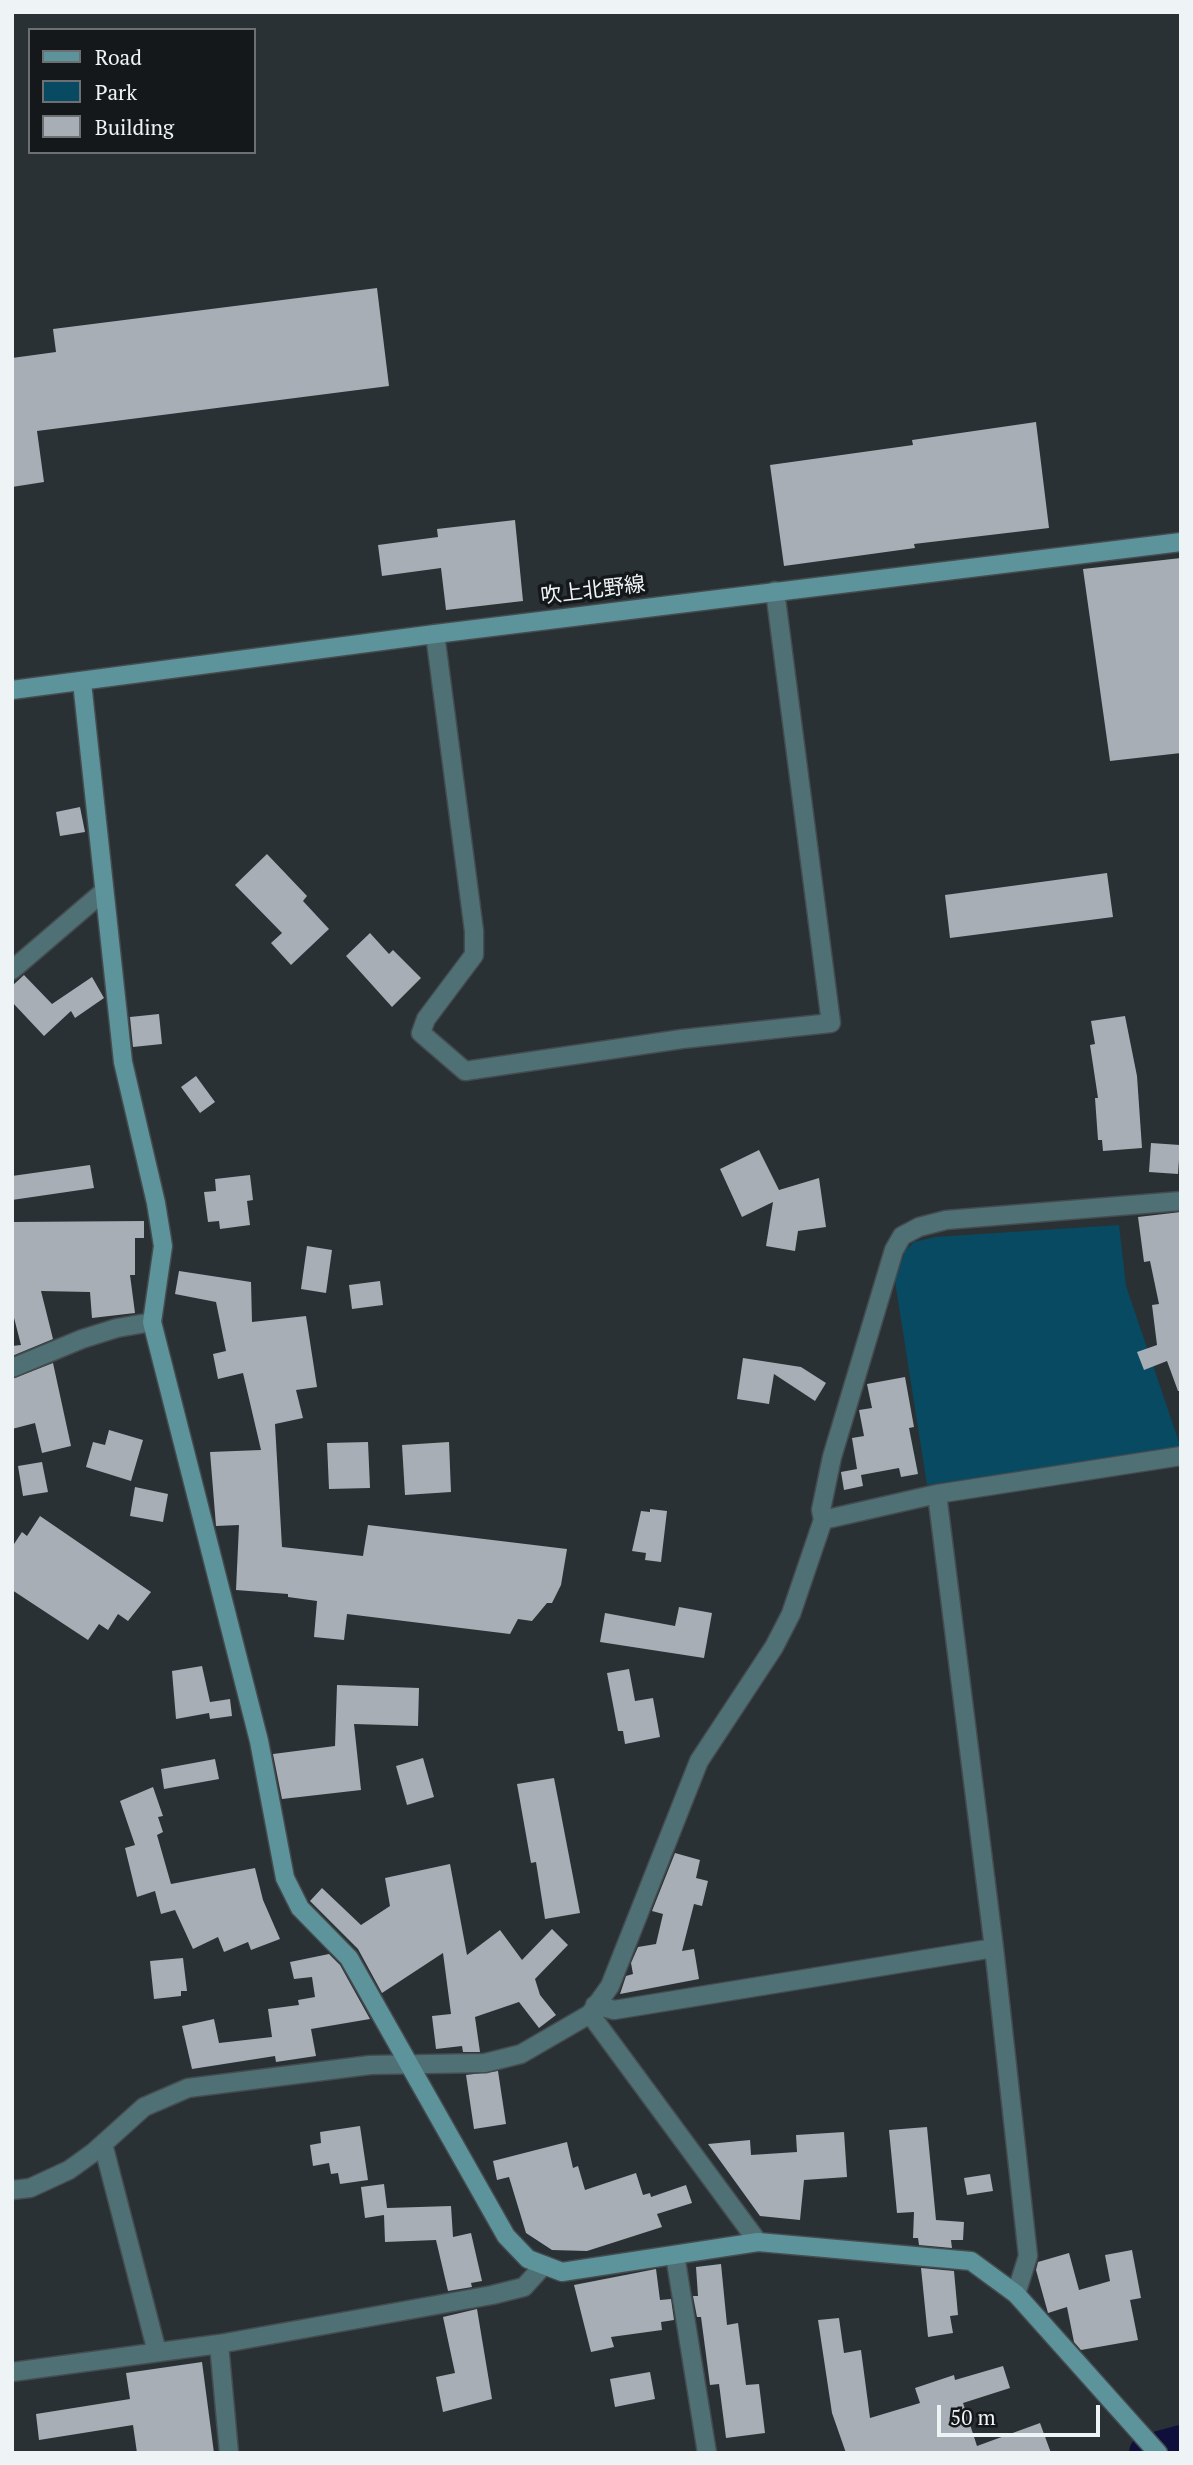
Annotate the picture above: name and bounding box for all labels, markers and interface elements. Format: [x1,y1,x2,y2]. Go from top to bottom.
legend [28,28,256,154]
text: Road [95,43,142,71]
text: Park [95,78,137,106]
text: Building [95,113,174,141]
street label: 吹上北野線 [539,572,647,610]
scale bar [941,2392,1104,2436]
text: 50 m [950,2403,996,2431]

